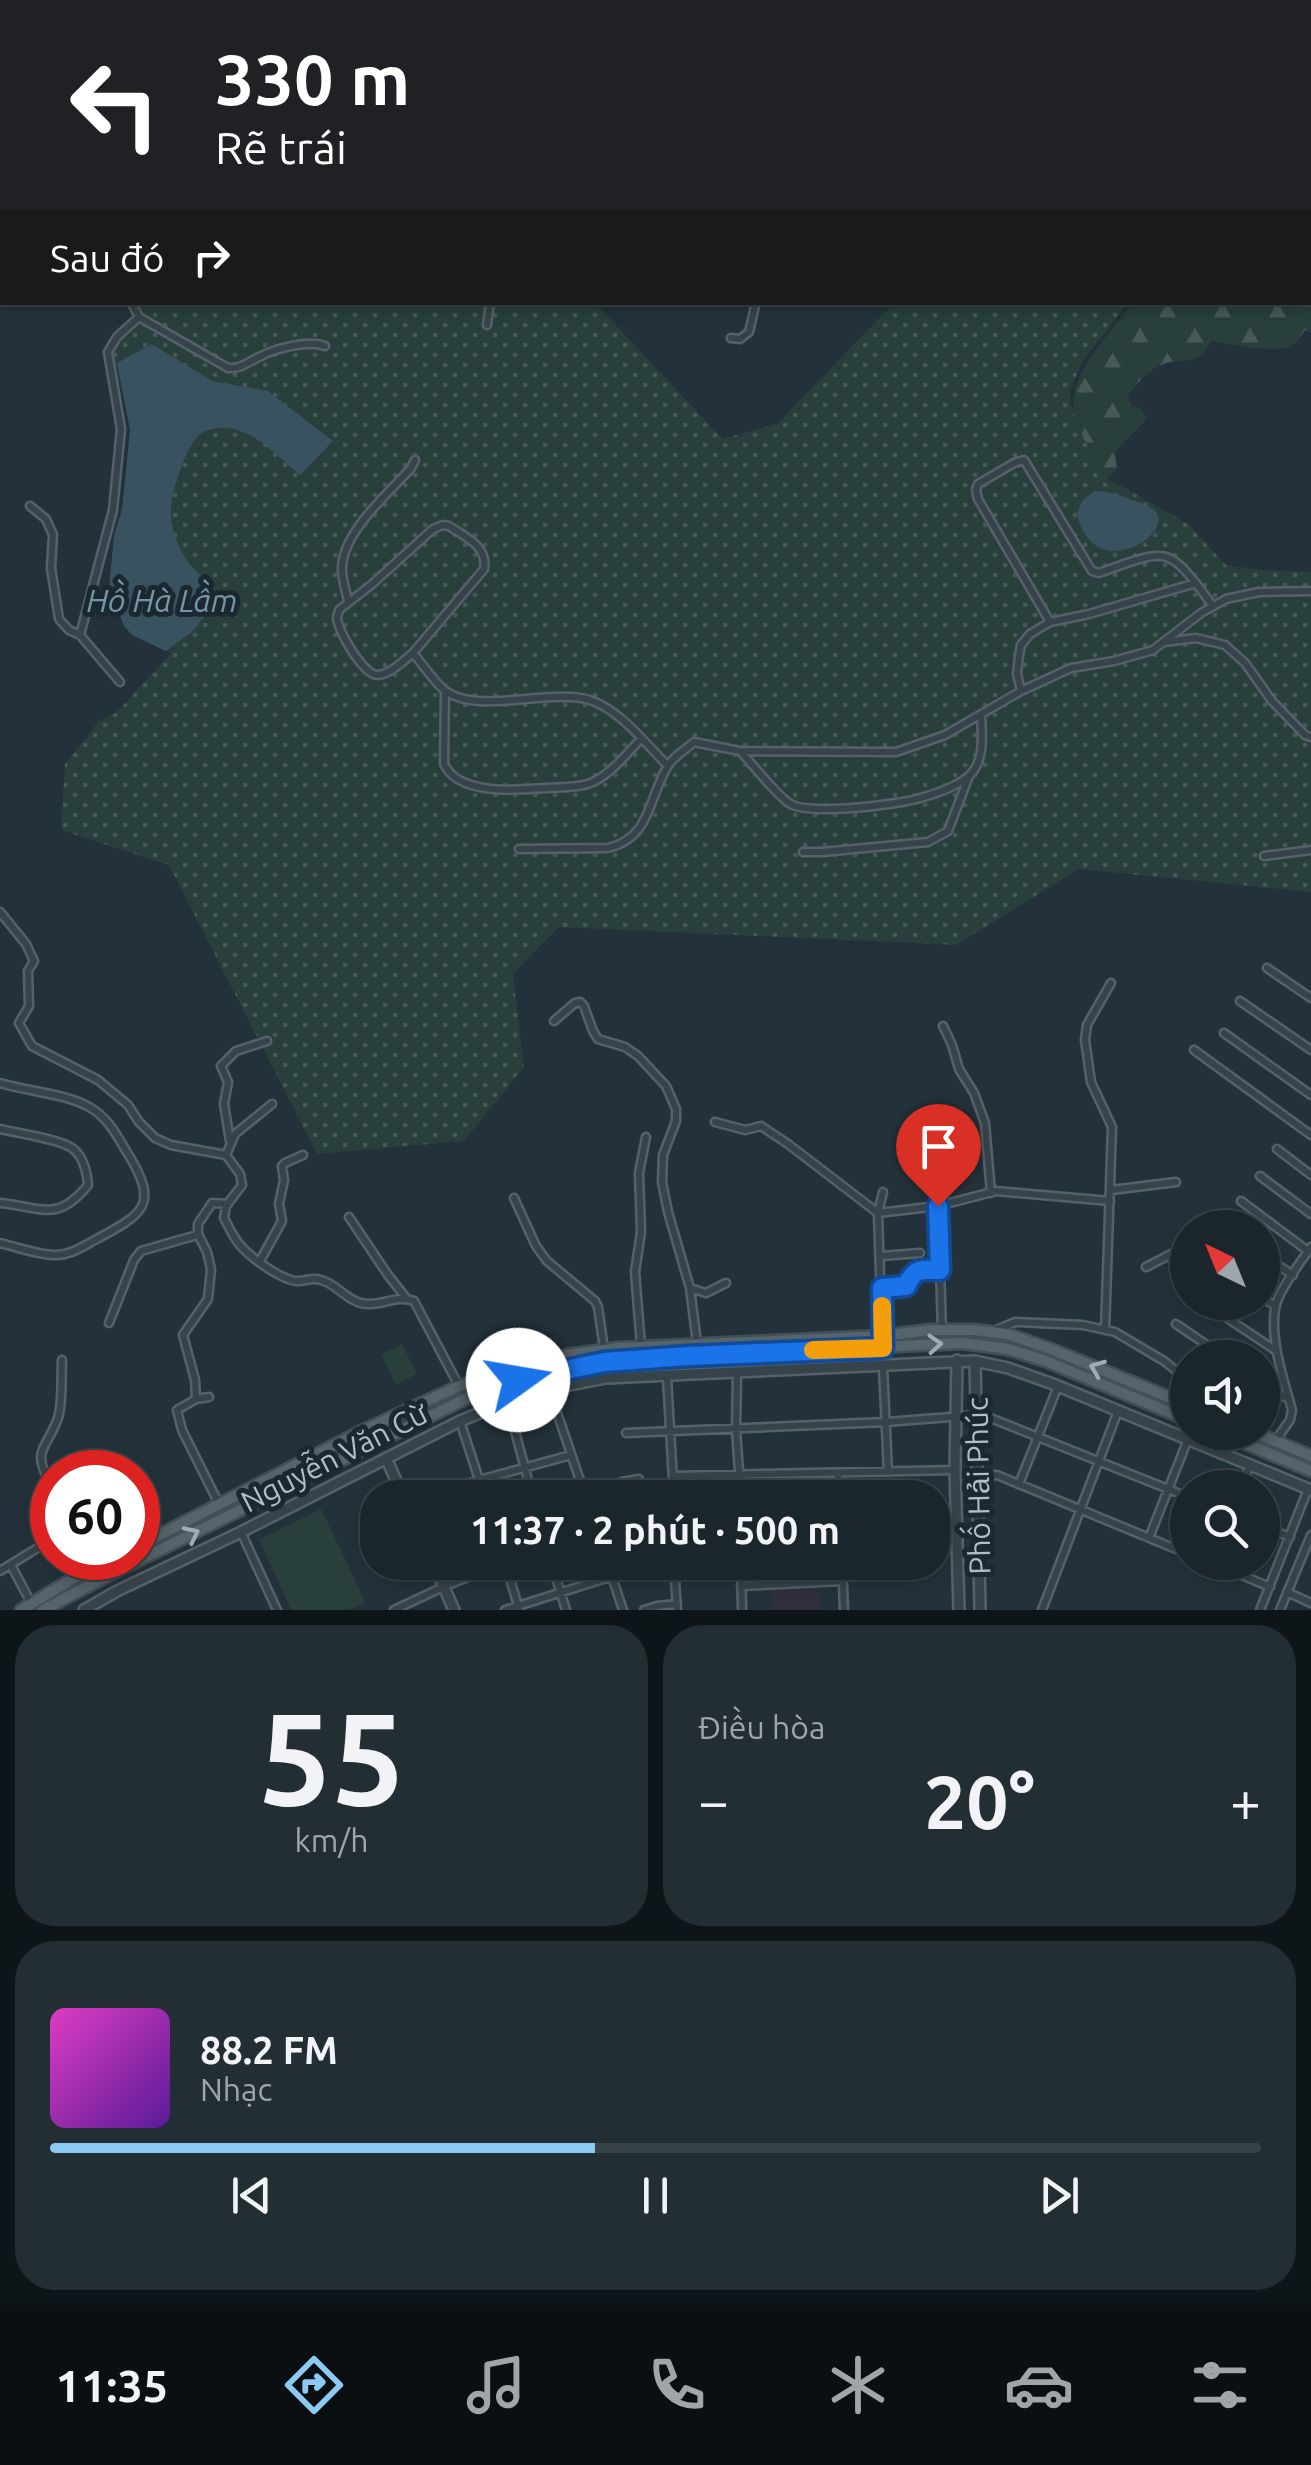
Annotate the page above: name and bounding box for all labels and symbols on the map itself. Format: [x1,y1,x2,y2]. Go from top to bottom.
water label: Hồ Hà Lầm [87,579,237,618]
pin [896,1104,981,1207]
north arrow [1170,1210,1280,1320]
position arrow [466,1328,570,1432]
one-way arrow [927,1334,943,1355]
one-way arrow [1089,1360,1107,1380]
street label: Nguyễn Văn Cừ [234,1393,434,1519]
street label: Phố Hải Phúc [956,1397,997,1575]
speed limit sign: 60 [30,1450,160,1580]
one-way arrow [182,1527,200,1546]

